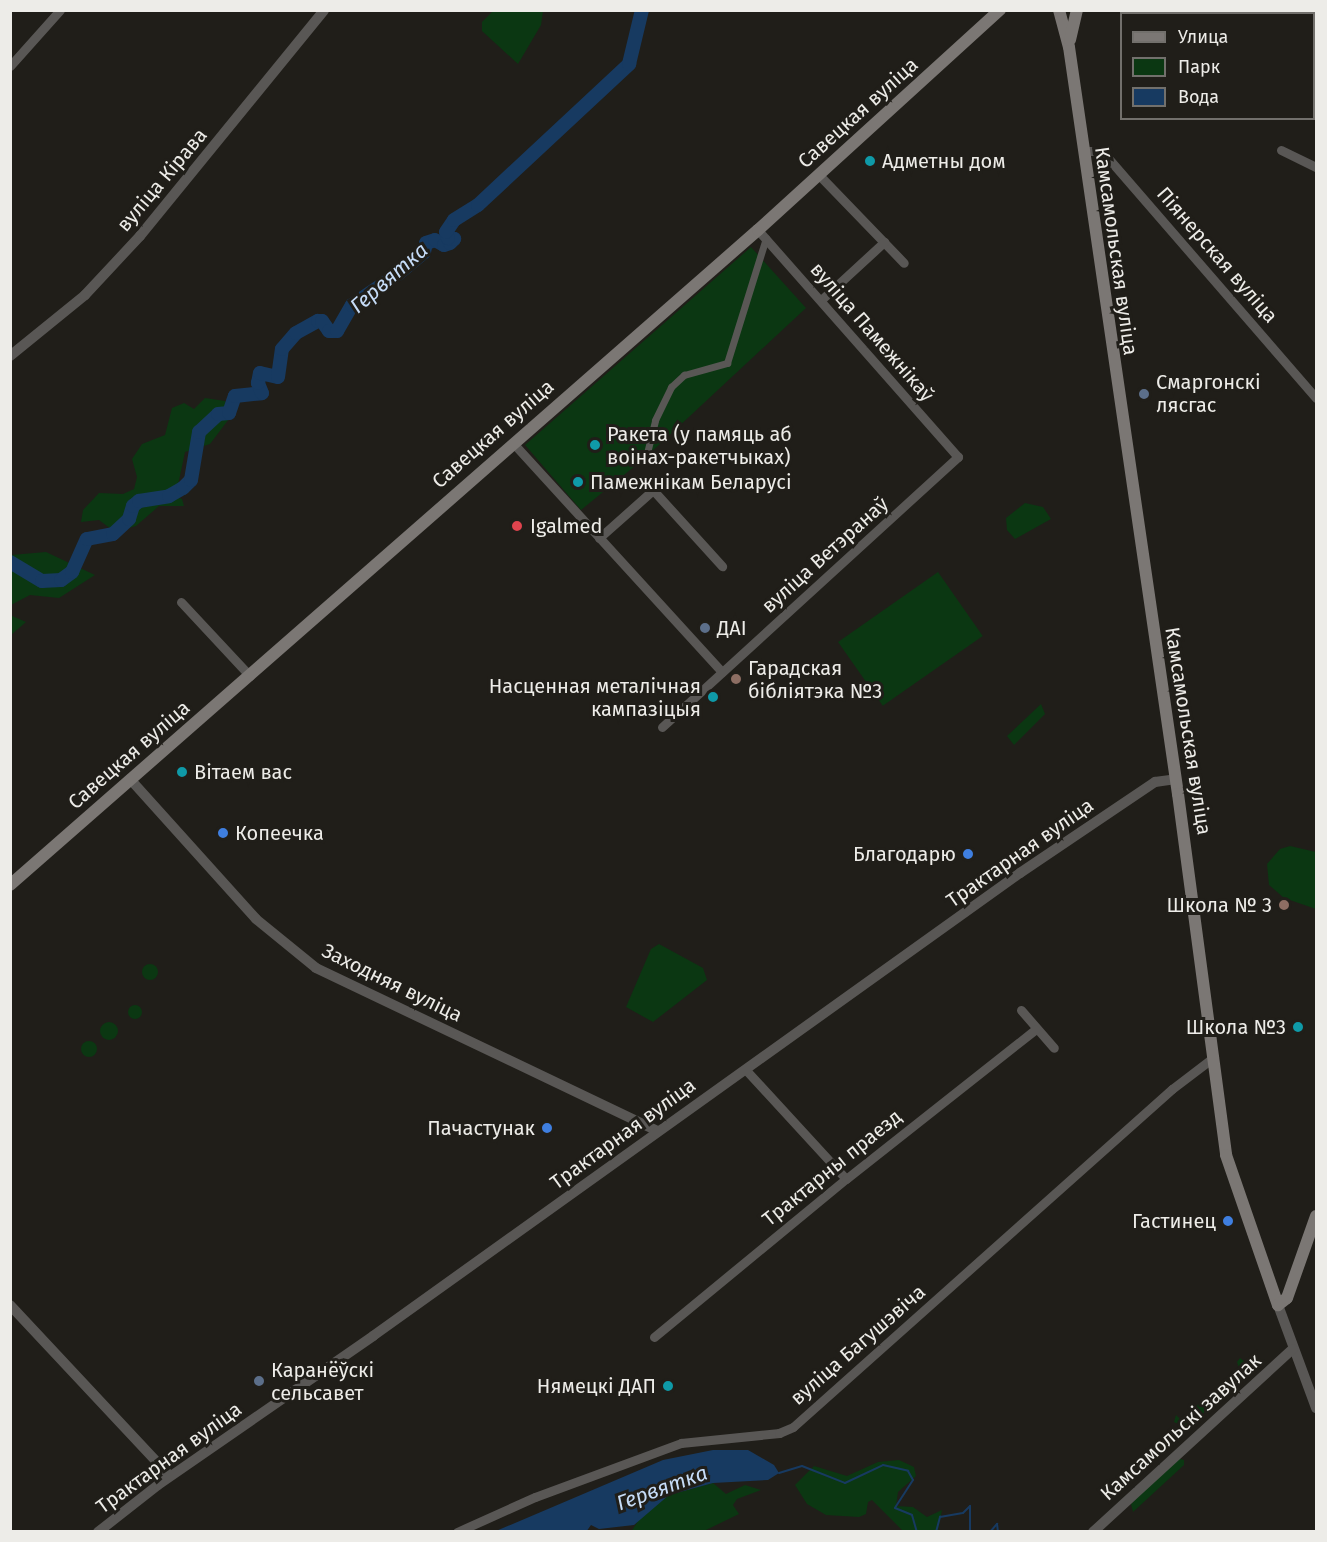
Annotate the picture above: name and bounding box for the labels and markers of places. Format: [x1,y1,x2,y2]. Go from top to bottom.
place label: Адметны дом [882,149,1006,173]
marker: Адметны дом [863,154,877,168]
place label: Смаргонскі лясгас [1156,371,1261,418]
marker: Смаргонскі лясгас [1137,387,1151,401]
place label: Ракета (у памяць аб воінах-ракетчыках) [607,422,792,469]
marker: Ракета (у памяць аб воінах-ракетчыках) [588,438,602,452]
place label: Памежнікам Беларусі [590,470,792,494]
marker: Памежнікам Беларусі [571,475,585,489]
place label: Igalmed [530,514,602,538]
marker: Igalmed [508,517,526,535]
place label: ДАІ [717,616,747,640]
marker: ДАІ [698,621,712,635]
place label: Гарадская бібліятэка №3 [748,656,882,703]
marker: Гарадская бібліятэка №3 [729,672,743,686]
place label: Насценная металічная кампазіцыя [489,674,701,721]
marker: Насценная металічная кампазіцыя [706,690,720,704]
place label: Вітаем вас [194,760,292,784]
marker: Вітаем вас [175,765,189,779]
place label: Копеечка [235,821,324,845]
marker: Копеечка [216,826,230,840]
place label: Благодарю [853,842,956,866]
marker: Благодарю [961,847,975,861]
place label: Школа № 3 [1166,893,1272,917]
marker: Школа № 3 [1277,898,1291,912]
place label: Школа №3 [1186,1015,1286,1039]
marker: Школа №3 [1291,1020,1305,1034]
place label: Пачастунак [427,1116,535,1140]
marker: Пачастунак [540,1121,554,1135]
place label: Гастинец [1132,1209,1216,1233]
marker: Гастинец [1221,1214,1235,1228]
place label: Каранёўскі сельсавет [271,1358,374,1405]
marker: Каранёўскі сельсавет [252,1374,266,1388]
place label: Нямецкі ДАП [537,1374,656,1398]
marker: Нямецкі ДАП [661,1379,675,1393]

